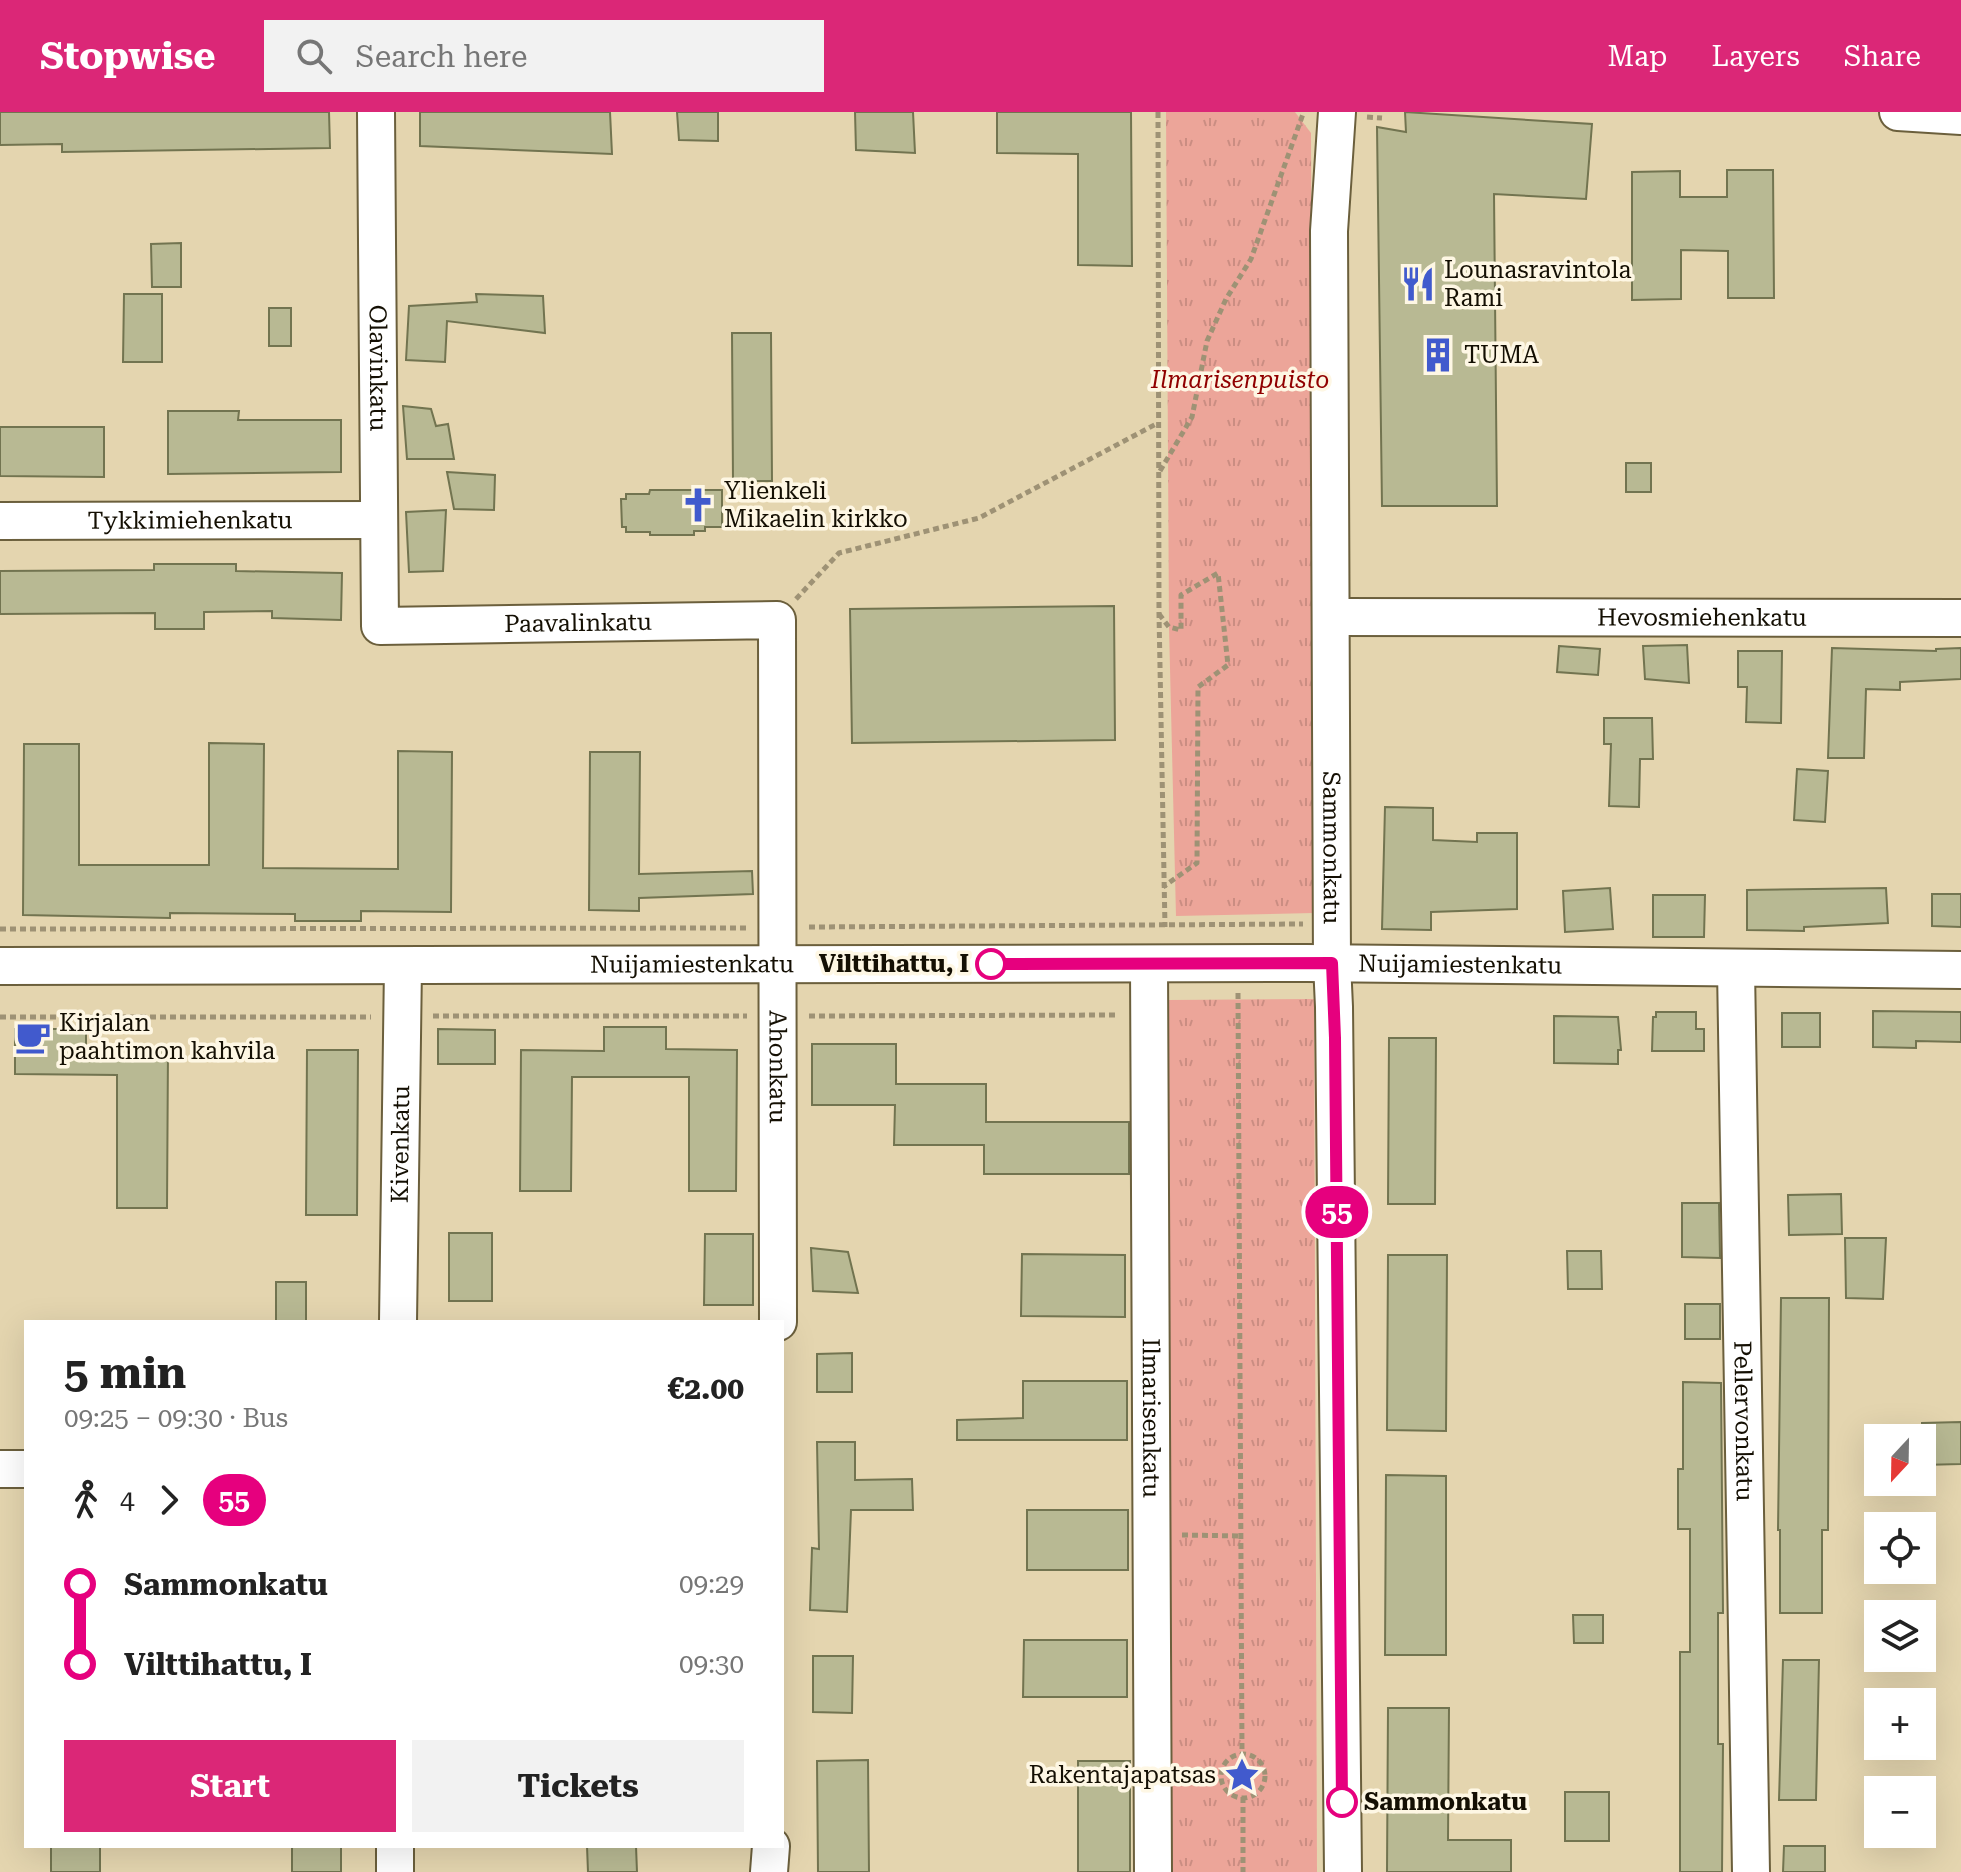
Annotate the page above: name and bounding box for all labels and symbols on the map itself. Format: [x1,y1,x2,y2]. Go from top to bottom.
place label: Lounasravintola Rami [1444,256,1632,312]
restaurant icon: Lounasravintola Rami [1399,265,1437,303]
street label: Olavinkatu [363,305,392,431]
building icon: TUMA [1419,336,1457,374]
place label: TUMA [1464,341,1539,369]
park label: Ilmarisenpuisto [1150,366,1329,394]
place label: Ylienkeli Mikaelin kirkko [724,477,908,533]
church icon: Ylienkeli Mikaelin kirkko [679,486,717,524]
street label: Tykkimiehenkatu [87,506,293,535]
street label: Hevosmiehenkatu [1597,603,1807,632]
street label: Paavalinkatu [504,608,652,638]
street label: Sammonkatu [1317,771,1346,924]
marker: Vilttihattu, I [976,949,1006,979]
street label: Nuijamiestenkatu [590,950,794,979]
place label: Vilttihattu, I [819,950,969,978]
street label: Nuijamiestenkatu [1358,950,1562,980]
place label: Kirjalan paahtimon kahvila [59,1009,275,1065]
street label: Ahonkatu [764,1010,792,1124]
cafe icon: Kirjalan paahtimon kahvila [14,1018,52,1056]
street label: Kivenkatu [386,1085,415,1203]
line badge: 55 [1301,1186,1373,1238]
street label: Ilmarisenkatu [1137,1338,1165,1498]
street label: Pellervonkatu [1728,1340,1759,1501]
north arrow [1864,1424,1936,1496]
place icon: Rakentajapatsas [1223,1756,1261,1794]
place label: Rakentajapatsas [1029,1761,1216,1789]
marker: Sammonkatu [1327,1787,1357,1817]
place label: Sammonkatu [1364,1788,1527,1816]

